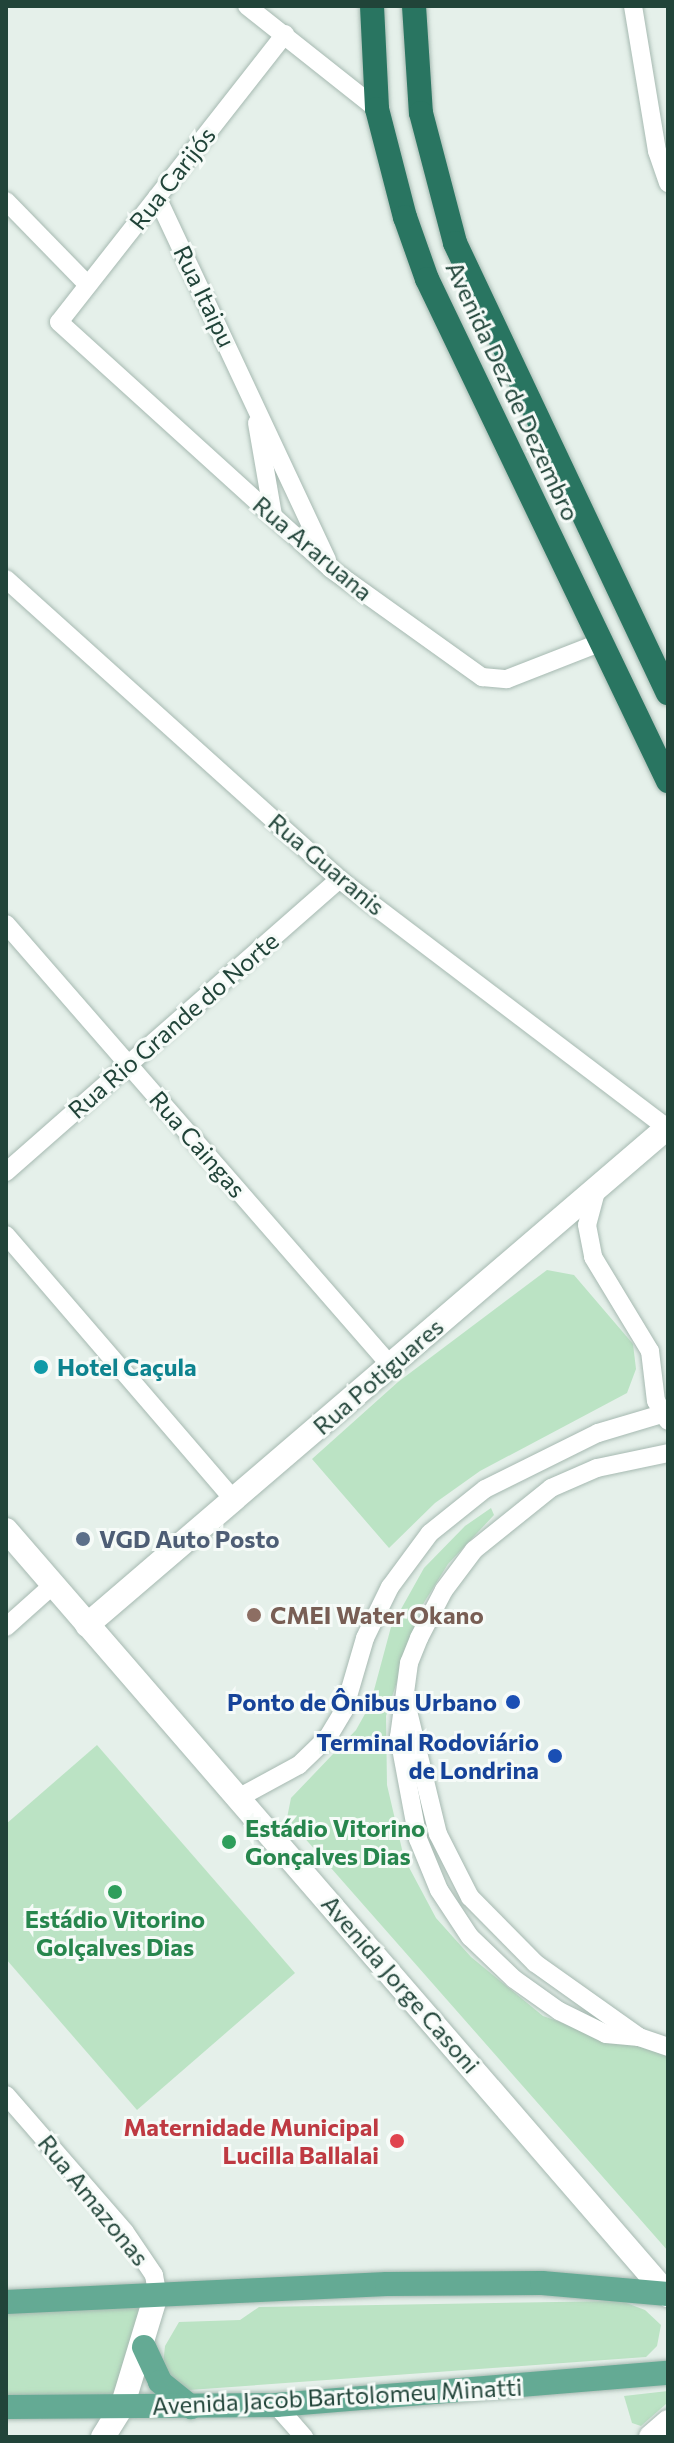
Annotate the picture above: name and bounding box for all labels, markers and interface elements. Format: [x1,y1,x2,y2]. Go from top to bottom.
street label: Rua Carijós [123,121,221,235]
street label: Rua Itaipu [168,241,242,351]
street label: Avenida Dez de Dezembro [440,257,586,525]
street label: Rua Araruana [248,490,378,606]
street label: Rua Guaranis [263,807,391,921]
street label: Rua Rio Grande do Norte [62,926,284,1124]
street label: Rua Caingas [144,1085,252,1203]
street label: Rua Potiguares [307,1312,449,1440]
place label: Hotel Caçula [57,1353,197,1381]
marker: Hotel Caçula [32,1358,50,1376]
place label: VGD Auto Posto [99,1525,280,1553]
marker: VGD Auto Posto [74,1530,92,1548]
place label: CMEI Water Okano [270,1601,484,1629]
marker: CMEI Water Okano [245,1606,263,1624]
place label: Ponto de Ônibus Urbano [227,1688,497,1716]
marker: Ponto de Ônibus Urbano [504,1693,522,1711]
place label: Terminal Rodoviário de Londrina [316,1728,539,1784]
marker: Terminal Rodoviário de Londrina [546,1747,564,1765]
place label: Estádio Vitorino Gonçalves Dias [245,1814,425,1870]
marker: Estádio Vitorino Gonçalves Dias [220,1833,238,1851]
marker: Estádio Vitorino Golçalves Dias [106,1883,124,1901]
street label: Avenida Jorge Casoni [316,1889,486,2079]
place label: Estádio Vitorino Golçalves Dias [25,1905,205,1961]
place label: Maternidade Municipal Lucilla Ballalai [123,2113,379,2169]
street label: Rua Amazonas [32,2129,156,2271]
marker: Maternidade Municipal Lucilla Ballalai [386,2130,408,2152]
street label: Avenida Jacob Bartolomeu Minatti [151,2372,523,2420]

